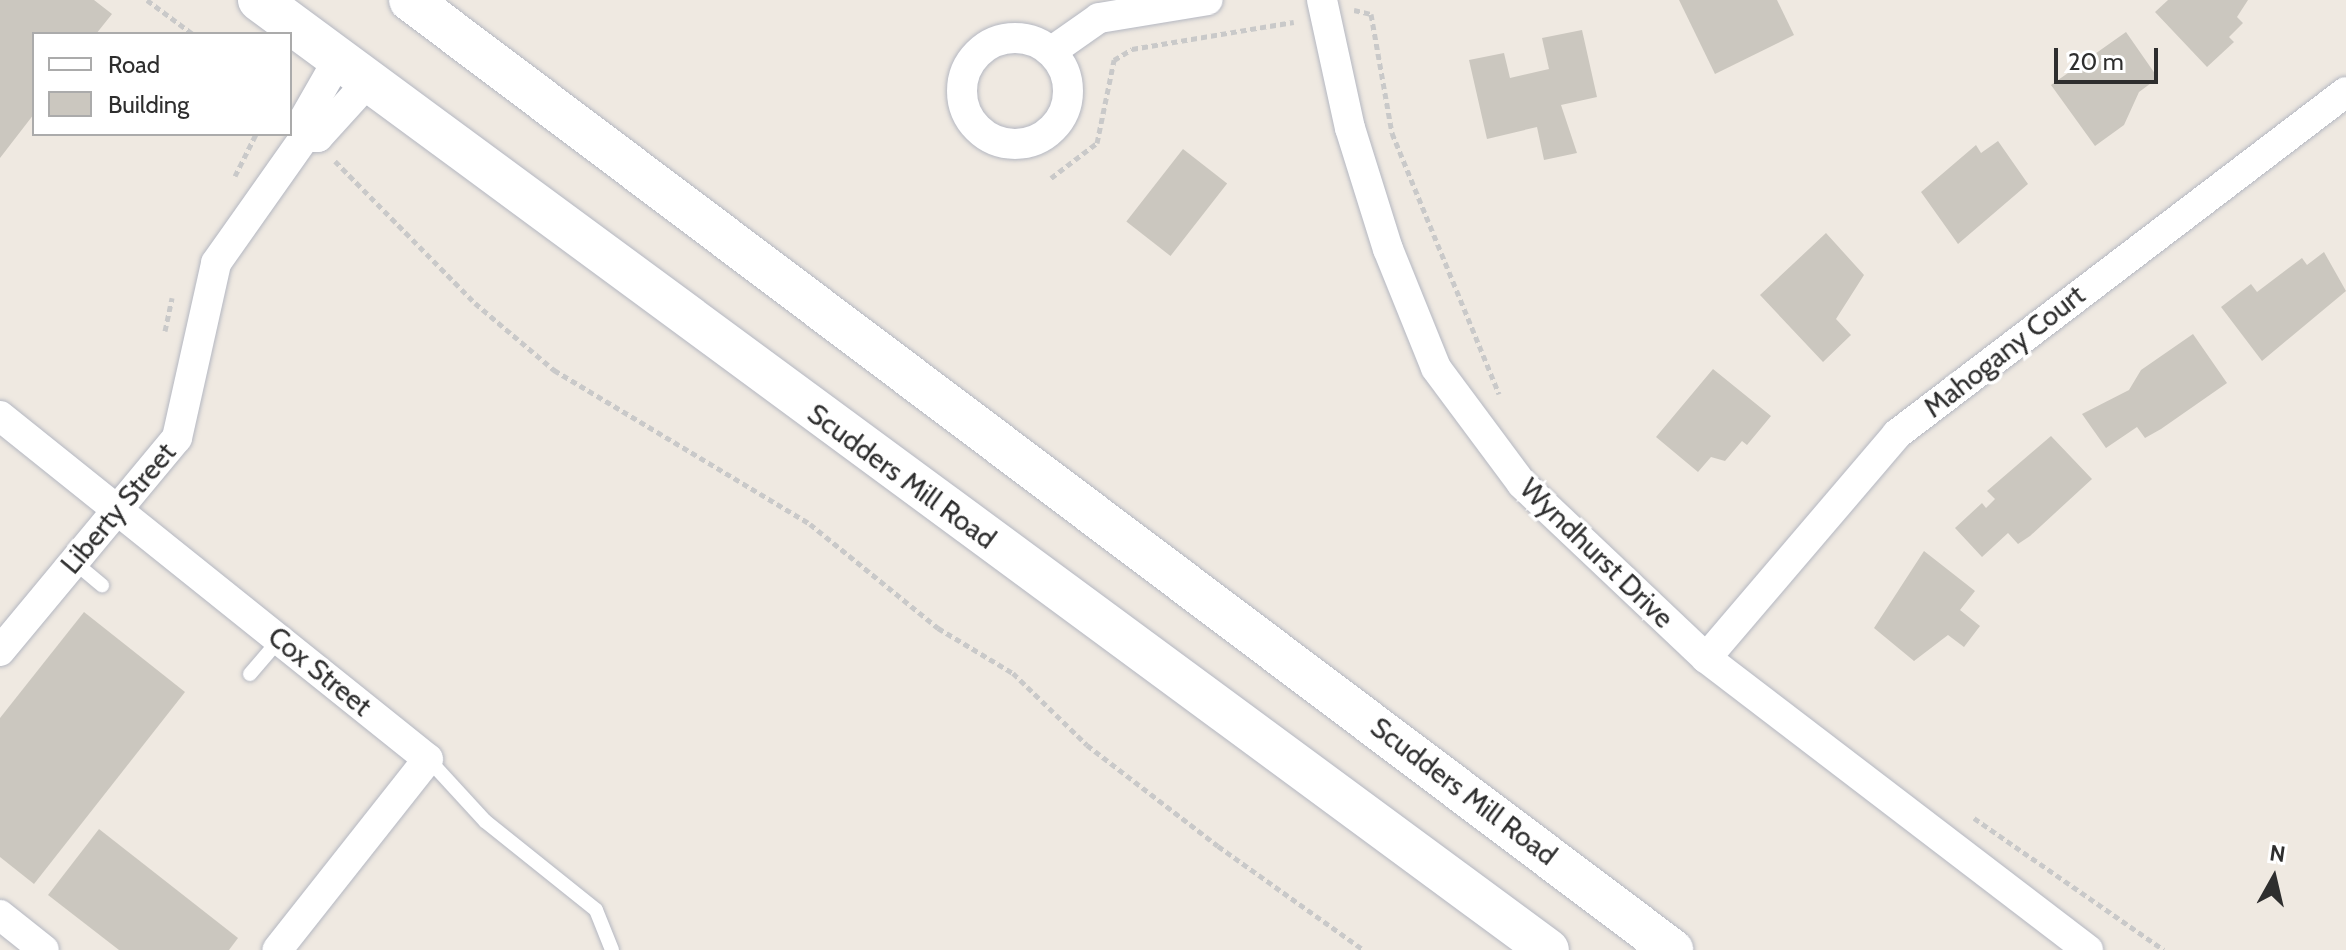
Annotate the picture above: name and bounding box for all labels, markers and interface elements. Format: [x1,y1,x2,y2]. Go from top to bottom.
legend [32,32,292,136]
scale bar [2058,32,2162,82]
text: 20 m [2068,47,2124,76]
text: Road [108,50,160,79]
text: Building [108,90,189,119]
street label: Mahogany Court [1917,278,2091,424]
street label: Scudders Mill Road [801,396,1003,556]
street label: Liberty Street [54,436,182,580]
street label: Wyndhurst Drive [1513,471,1681,635]
street label: Cox Street [262,619,378,723]
street label: Scudders Mill Road [1364,710,1564,872]
north arrow [2234,838,2314,918]
text: N [2268,839,2287,868]

